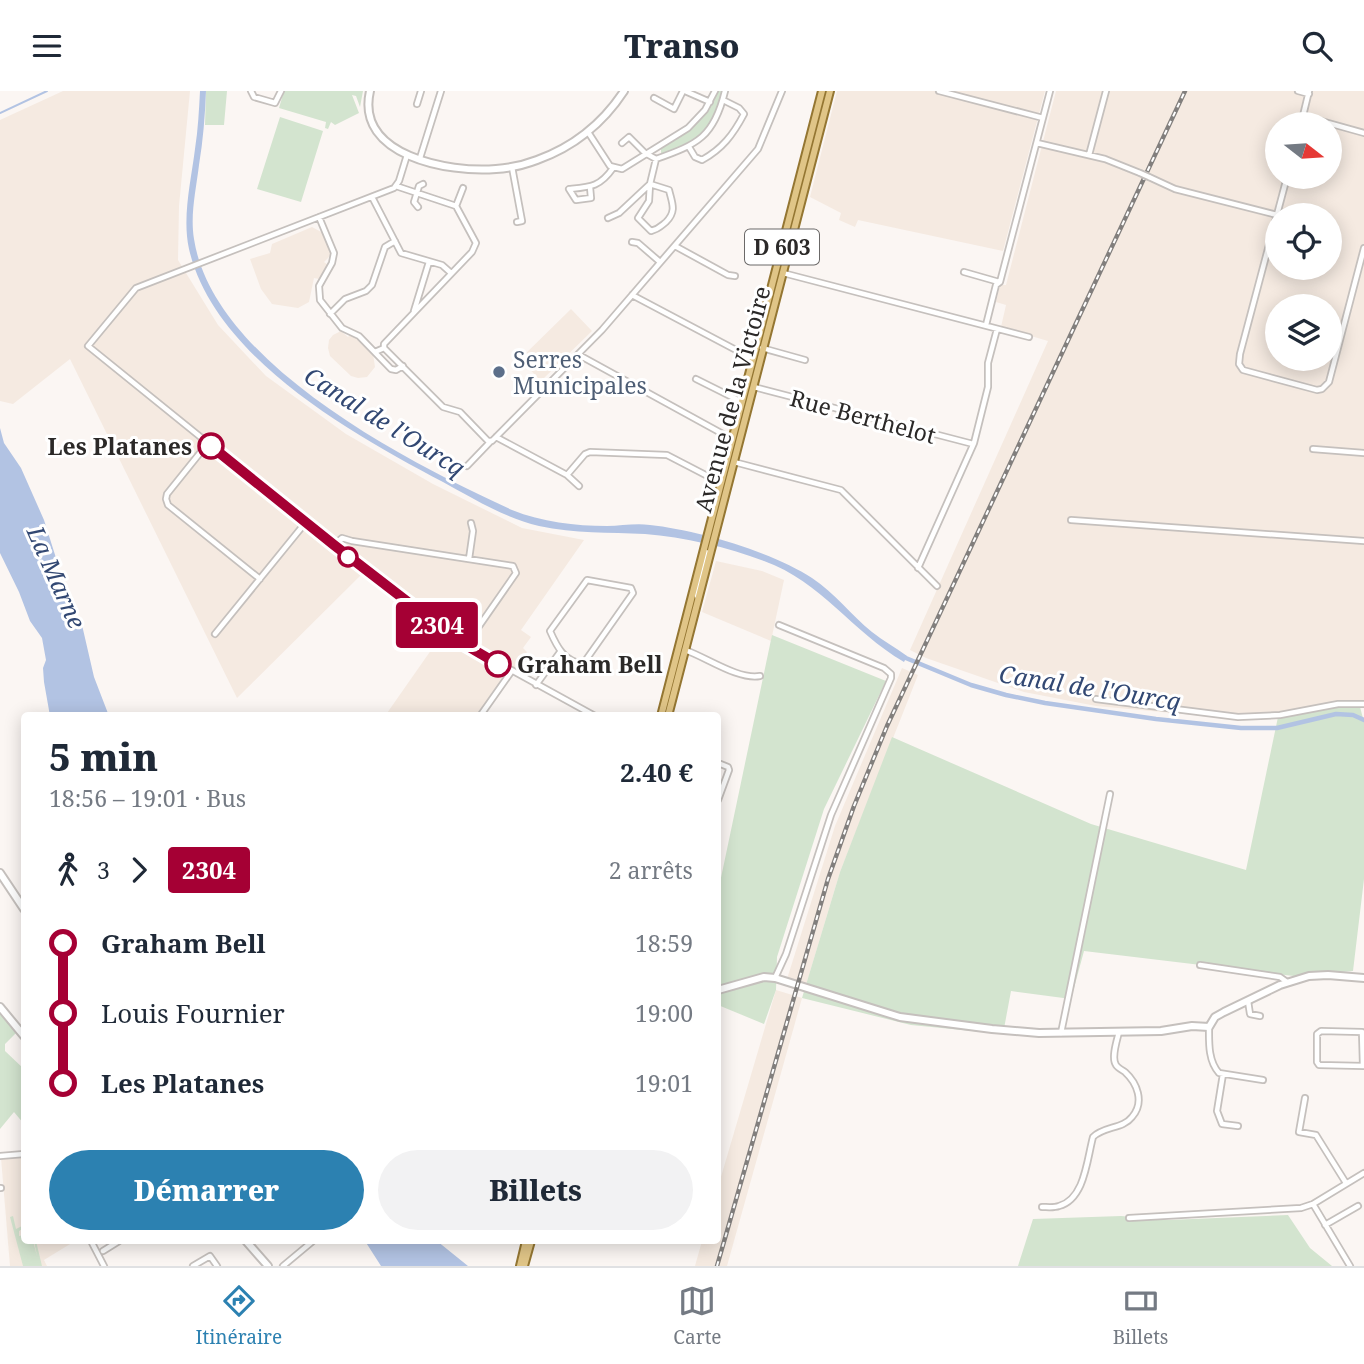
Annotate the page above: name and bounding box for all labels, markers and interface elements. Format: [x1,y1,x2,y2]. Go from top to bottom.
text: Transo [624,24,740,67]
icon: menu [28,27,66,65]
icon: search [1298,27,1336,65]
north arrow [1265,112,1342,189]
map controls [1265,112,1342,371]
button: locate [1265,203,1342,280]
road number: D 603 [745,229,819,265]
street label: Avenue de la Victoire [686,282,778,516]
button: layers [1265,294,1342,371]
place label: Serres Municipales [513,343,647,401]
water label: Canal de l'Ourcq [299,358,471,484]
marker: Serres Municipales [491,364,507,380]
street label: Rue Berthelot [787,381,939,451]
place label: Les Platanes [48,430,192,462]
marker: Les Platanes [198,433,224,459]
water label: La Marne [19,520,94,634]
unlabelled marker [338,547,358,567]
line badge: 2304 [388,602,486,648]
text: 2304 [410,608,464,641]
place label: Graham Bell [517,648,663,680]
marker: Graham Bell [485,651,511,677]
water label: Canal de l'Ourcq [997,656,1183,718]
text: 5 min [49,730,158,782]
text: 2.40 € [620,754,693,790]
text: 18:56 – 19:01 · Bus [49,782,246,814]
icon: walk [49,851,87,889]
icon: forward [120,851,158,889]
text: 2304 [182,853,236,886]
text: 3 [97,854,110,886]
text: 2 arrêts [609,854,693,886]
text: Graham Bell [101,925,266,961]
text: 18:59 [635,927,693,959]
text: Louis Fournier [101,995,285,1031]
text: 19:00 [635,997,693,1029]
text: Les Platanes [101,1065,264,1101]
text: 19:01 [635,1067,693,1099]
button: Démarrer [49,1150,364,1230]
button: Billets [378,1150,693,1230]
tab: Itinéraire [196,1282,282,1350]
tab: Carte [673,1282,722,1350]
tab: Billets [1113,1282,1168,1350]

